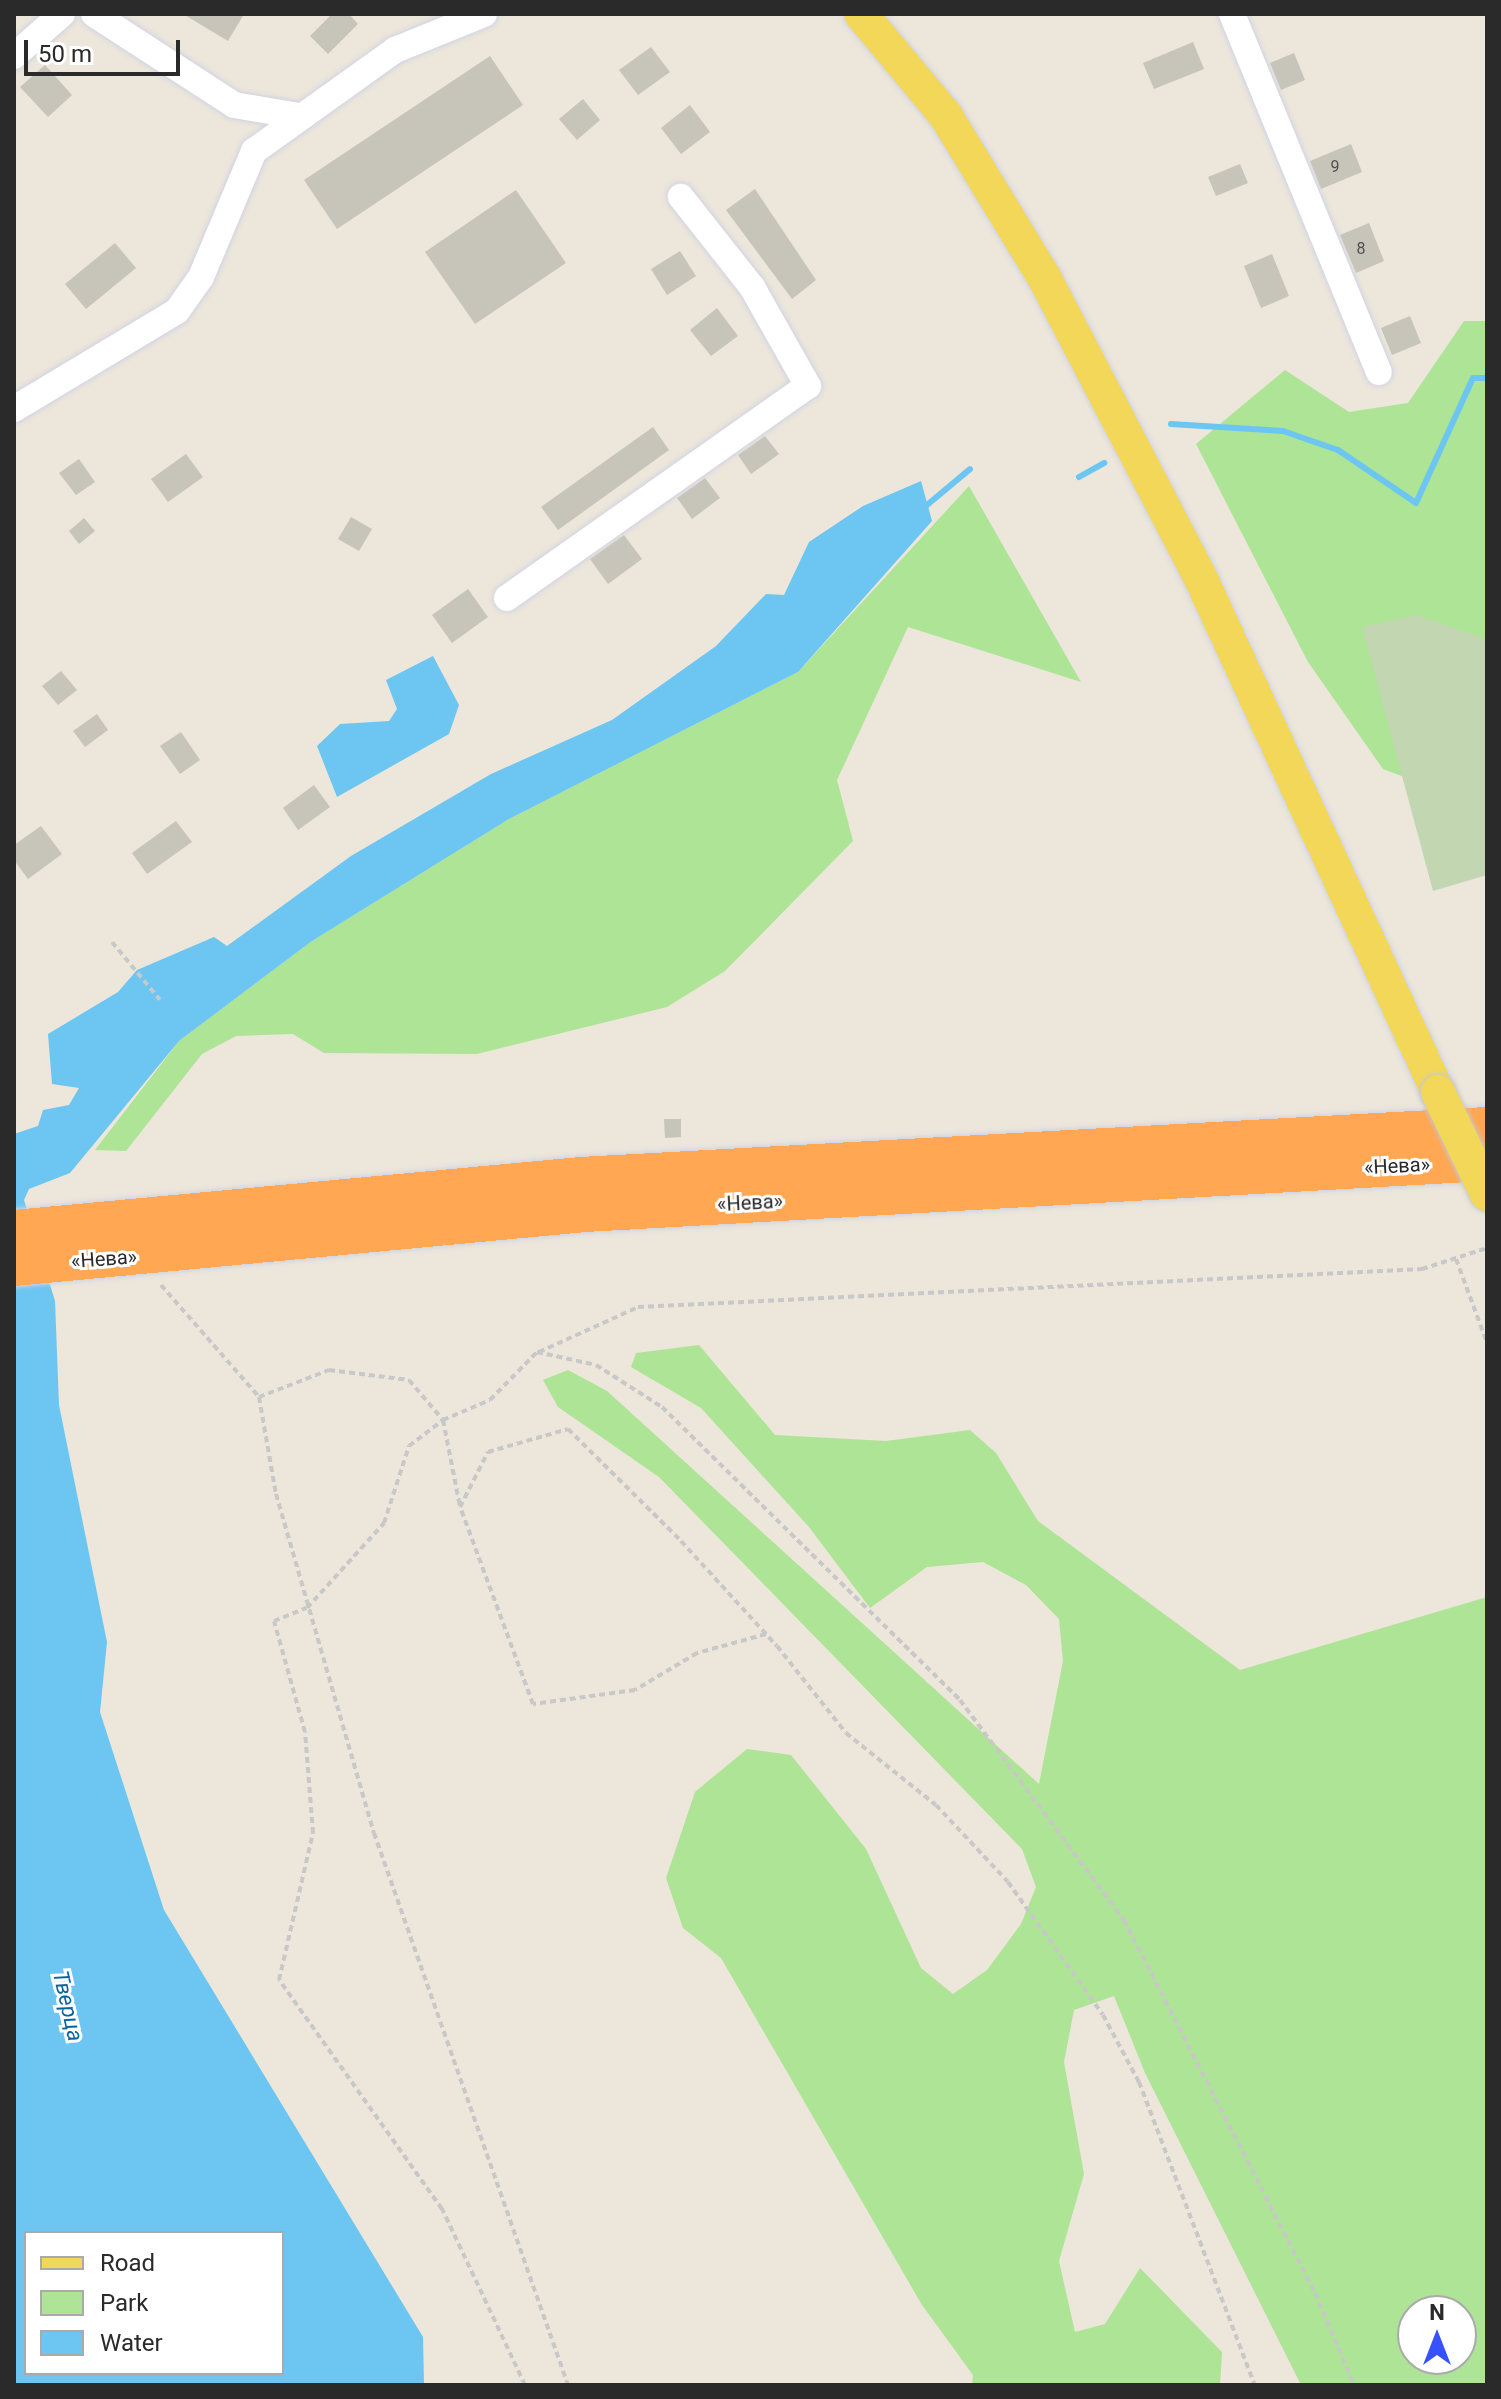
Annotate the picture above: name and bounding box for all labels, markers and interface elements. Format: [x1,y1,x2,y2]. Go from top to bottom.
scale bar [28,24,184,74]
text: 50 m [38,40,92,68]
house number: 9 [1331,157,1339,177]
house number: 8 [1357,239,1365,259]
street label: «Нева» [1363,1152,1431,1180]
street label: «Нева» [716,1189,784,1217]
street label: «Нева» [70,1245,138,1273]
water label: Тверца [47,1968,89,2044]
legend [24,2231,284,2375]
text: Road [100,2249,155,2277]
text: Park [100,2289,148,2317]
north arrow [1397,2295,1477,2375]
text: N [1429,2300,1445,2325]
text: Water [100,2329,163,2357]

